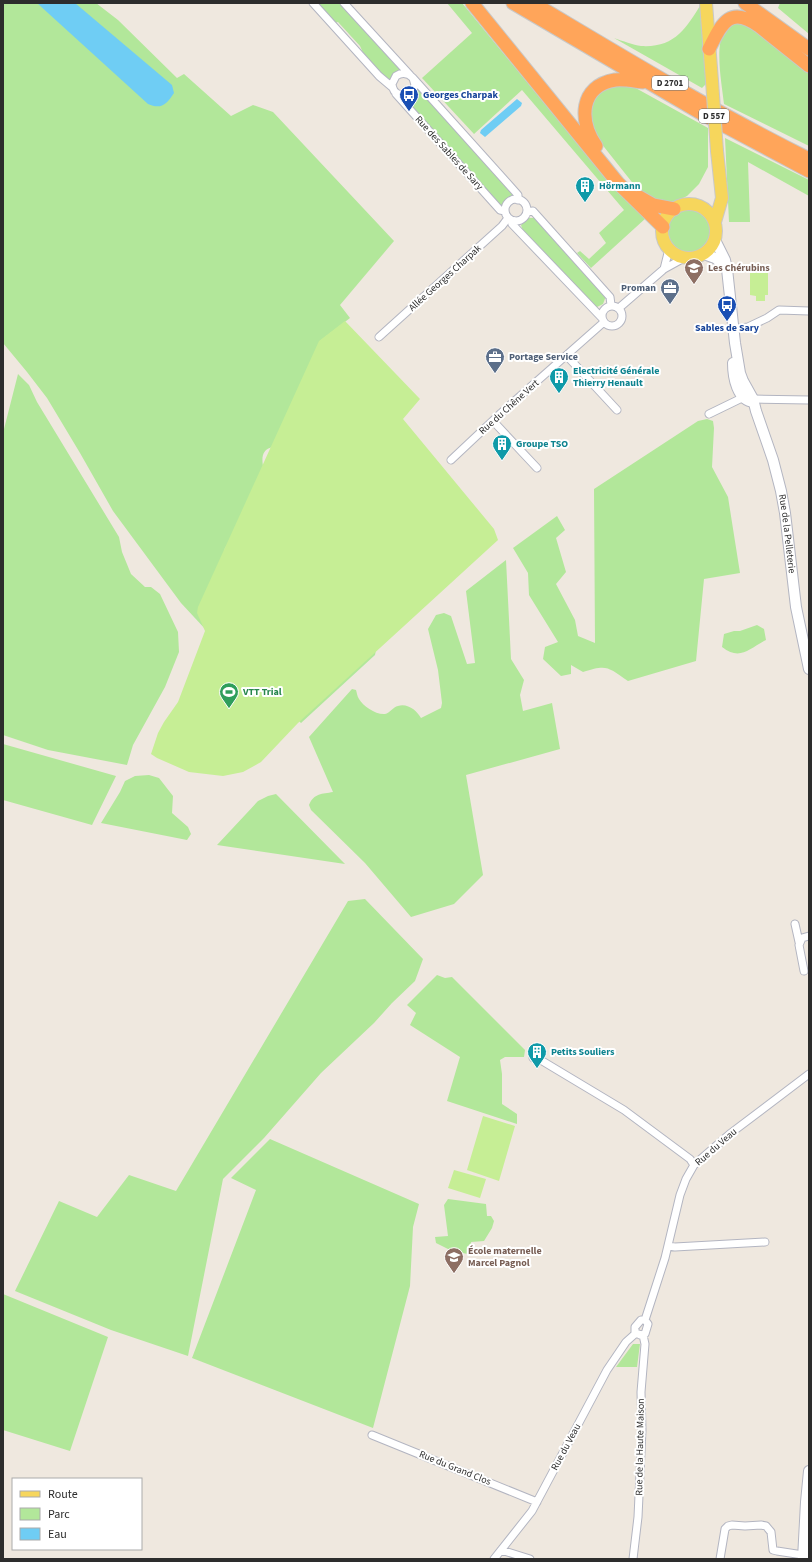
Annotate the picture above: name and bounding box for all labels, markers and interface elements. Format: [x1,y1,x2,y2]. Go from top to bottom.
road number: D 2701 [652,76,688,90]
bus stop icon: Georges Charpak [398,84,420,112]
place label: Georges Charpak [423,88,498,102]
road number: D 557 [699,109,729,123]
street label: Rue des Sables de Sary [412,113,486,193]
building icon: Hörmann [574,175,596,203]
place label: Hörmann [599,179,641,193]
street label: Allée Georges Charpak [406,241,484,314]
school or university icon: Les Chérubins [683,257,705,285]
place label: Les Chérubins [708,261,770,275]
office icon: Proman [659,277,681,305]
place label: Proman [621,281,656,295]
bus stop icon: Sables de Sary [716,294,738,322]
place label: Sables de Sary [695,321,760,335]
office icon: Portage Service [484,346,506,374]
place label: Portage Service [509,350,578,364]
place label: Electricité Générale Thierry Henault [573,364,659,390]
building icon: Electricité Générale Thierry Henault [548,366,570,394]
street label: Rue du Chêne Vert [476,376,543,438]
building icon: Groupe TSO [491,433,513,461]
place label: Groupe TSO [516,437,568,451]
street label: Rue de la Pelleterie [775,493,799,574]
sports icon: VTT Trial [218,681,240,709]
place label: VTT Trial [242,685,282,699]
building icon: Petits Souliers [526,1041,548,1069]
place label: Petits Souliers [551,1045,615,1059]
street label: Rue du Veau [692,1125,740,1169]
place label: École maternelle Marcel Pagnol [468,1244,542,1270]
school or university icon: École maternelle Marcel Pagnol [443,1246,465,1274]
street label: Rue de la Haute Maison [632,1398,648,1496]
street label: Rue du Veau [548,1421,584,1473]
street label: Rue du Grand Clos [417,1447,493,1489]
legend [12,1478,142,1550]
text: Route [48,1486,78,1503]
text: Parc [48,1506,70,1523]
text: Eau [48,1526,67,1543]

